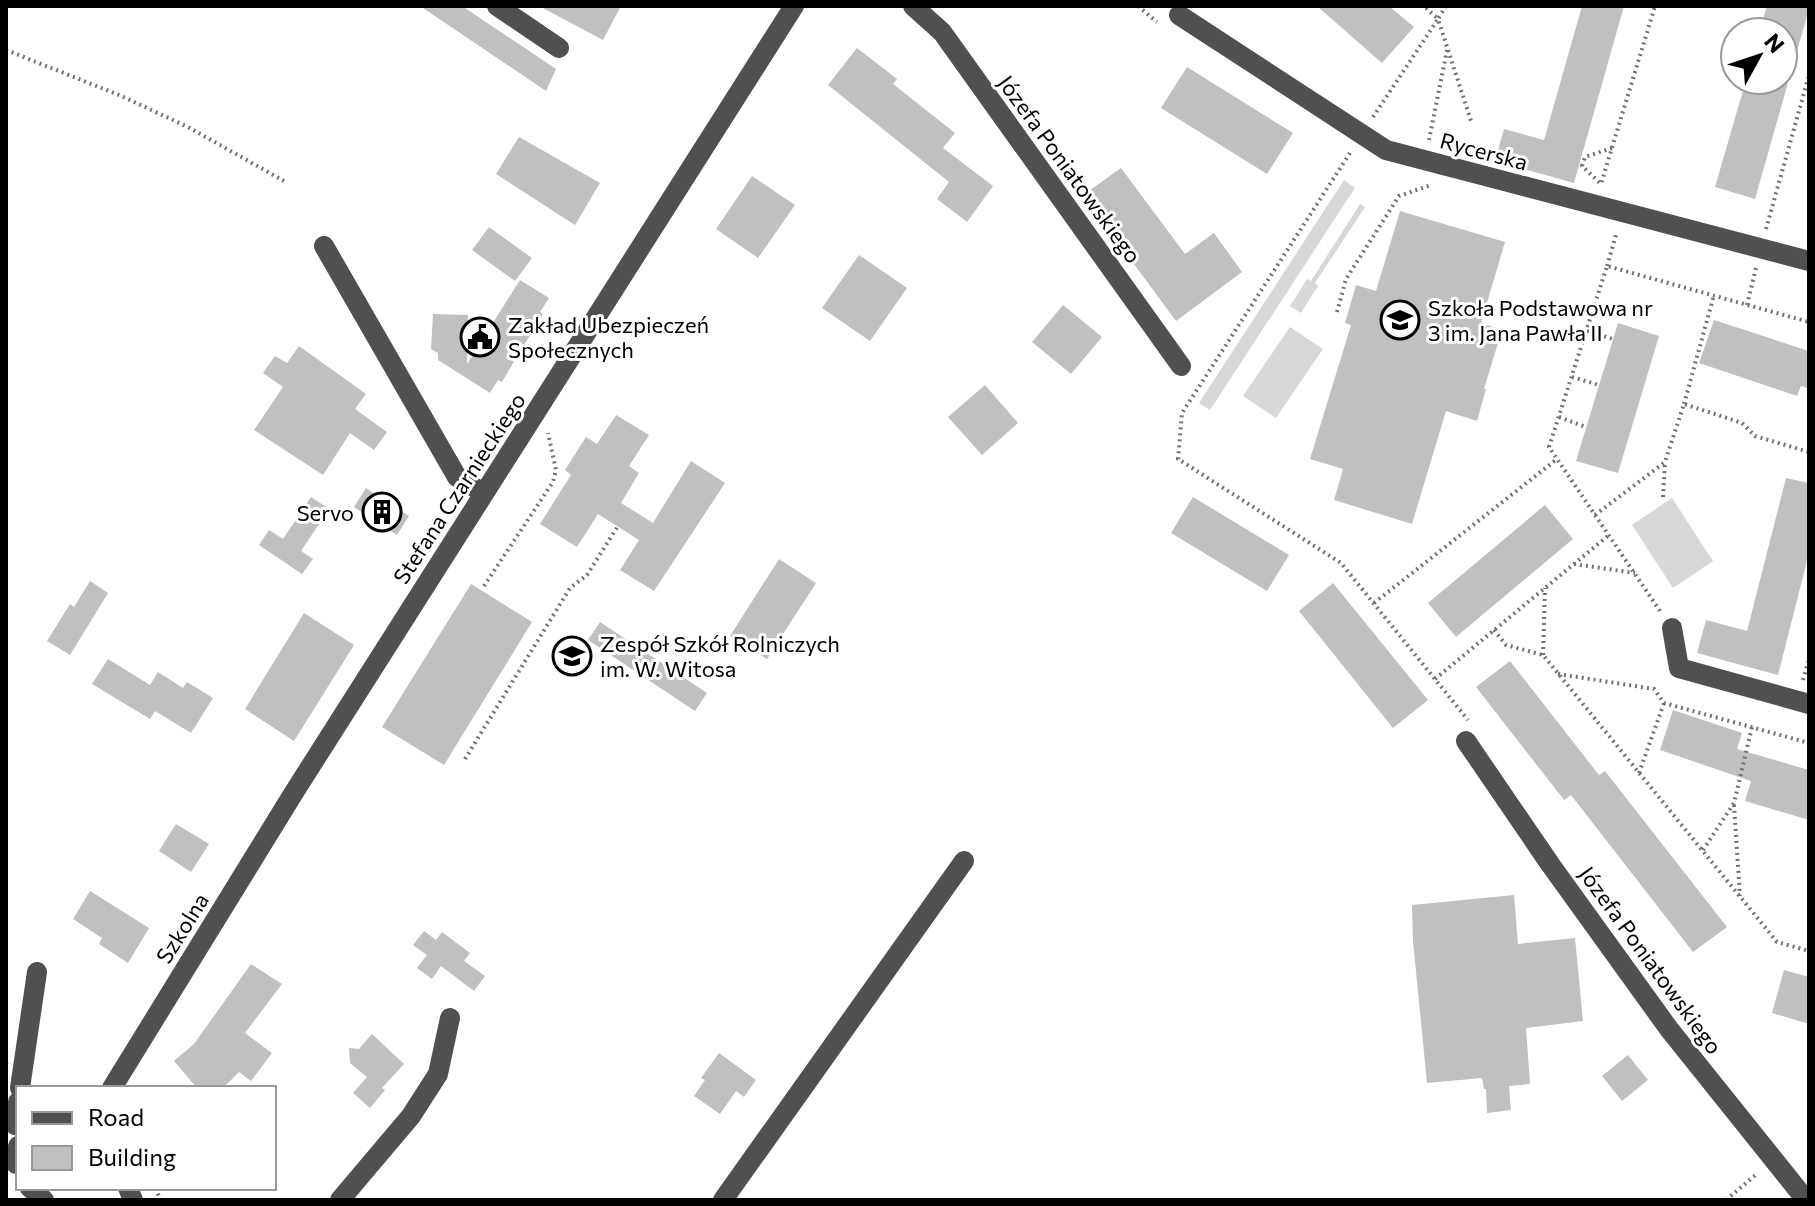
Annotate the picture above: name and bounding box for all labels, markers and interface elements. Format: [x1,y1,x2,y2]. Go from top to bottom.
north arrow [1719,16,1799,96]
text: N [1759,28,1790,58]
street label: Józefa Poniatowskiego [993,70,1147,268]
street label: Rycerska [1437,126,1531,176]
place label: Szkoła Podstawowa nr 3 im. Jana Pawła II [1428,294,1653,346]
school or university icon: Szkoła Podstawowa nr 3 im. Jana Pawła II [1379,299,1421,341]
place label: Zakład Ubezpieczeń Społecznych [508,311,709,363]
public building icon: Zakład Ubezpieczeń Społecznych [459,316,501,358]
street label: Stefana Czarnieckiego [387,387,531,589]
building icon: Servo [361,491,403,533]
place label: Servo [297,499,354,526]
place label: Zespół Szkół Rolniczych im. W. Witosa [600,630,840,682]
school or university icon: Zespół Szkół Rolniczych im. W. Witosa [551,635,593,677]
street label: Józefa Poniatowskiego [1574,861,1728,1059]
street label: Szkolna [150,888,214,968]
legend [16,1086,276,1190]
text: Road [88,1102,144,1131]
text: Building [88,1142,176,1171]

